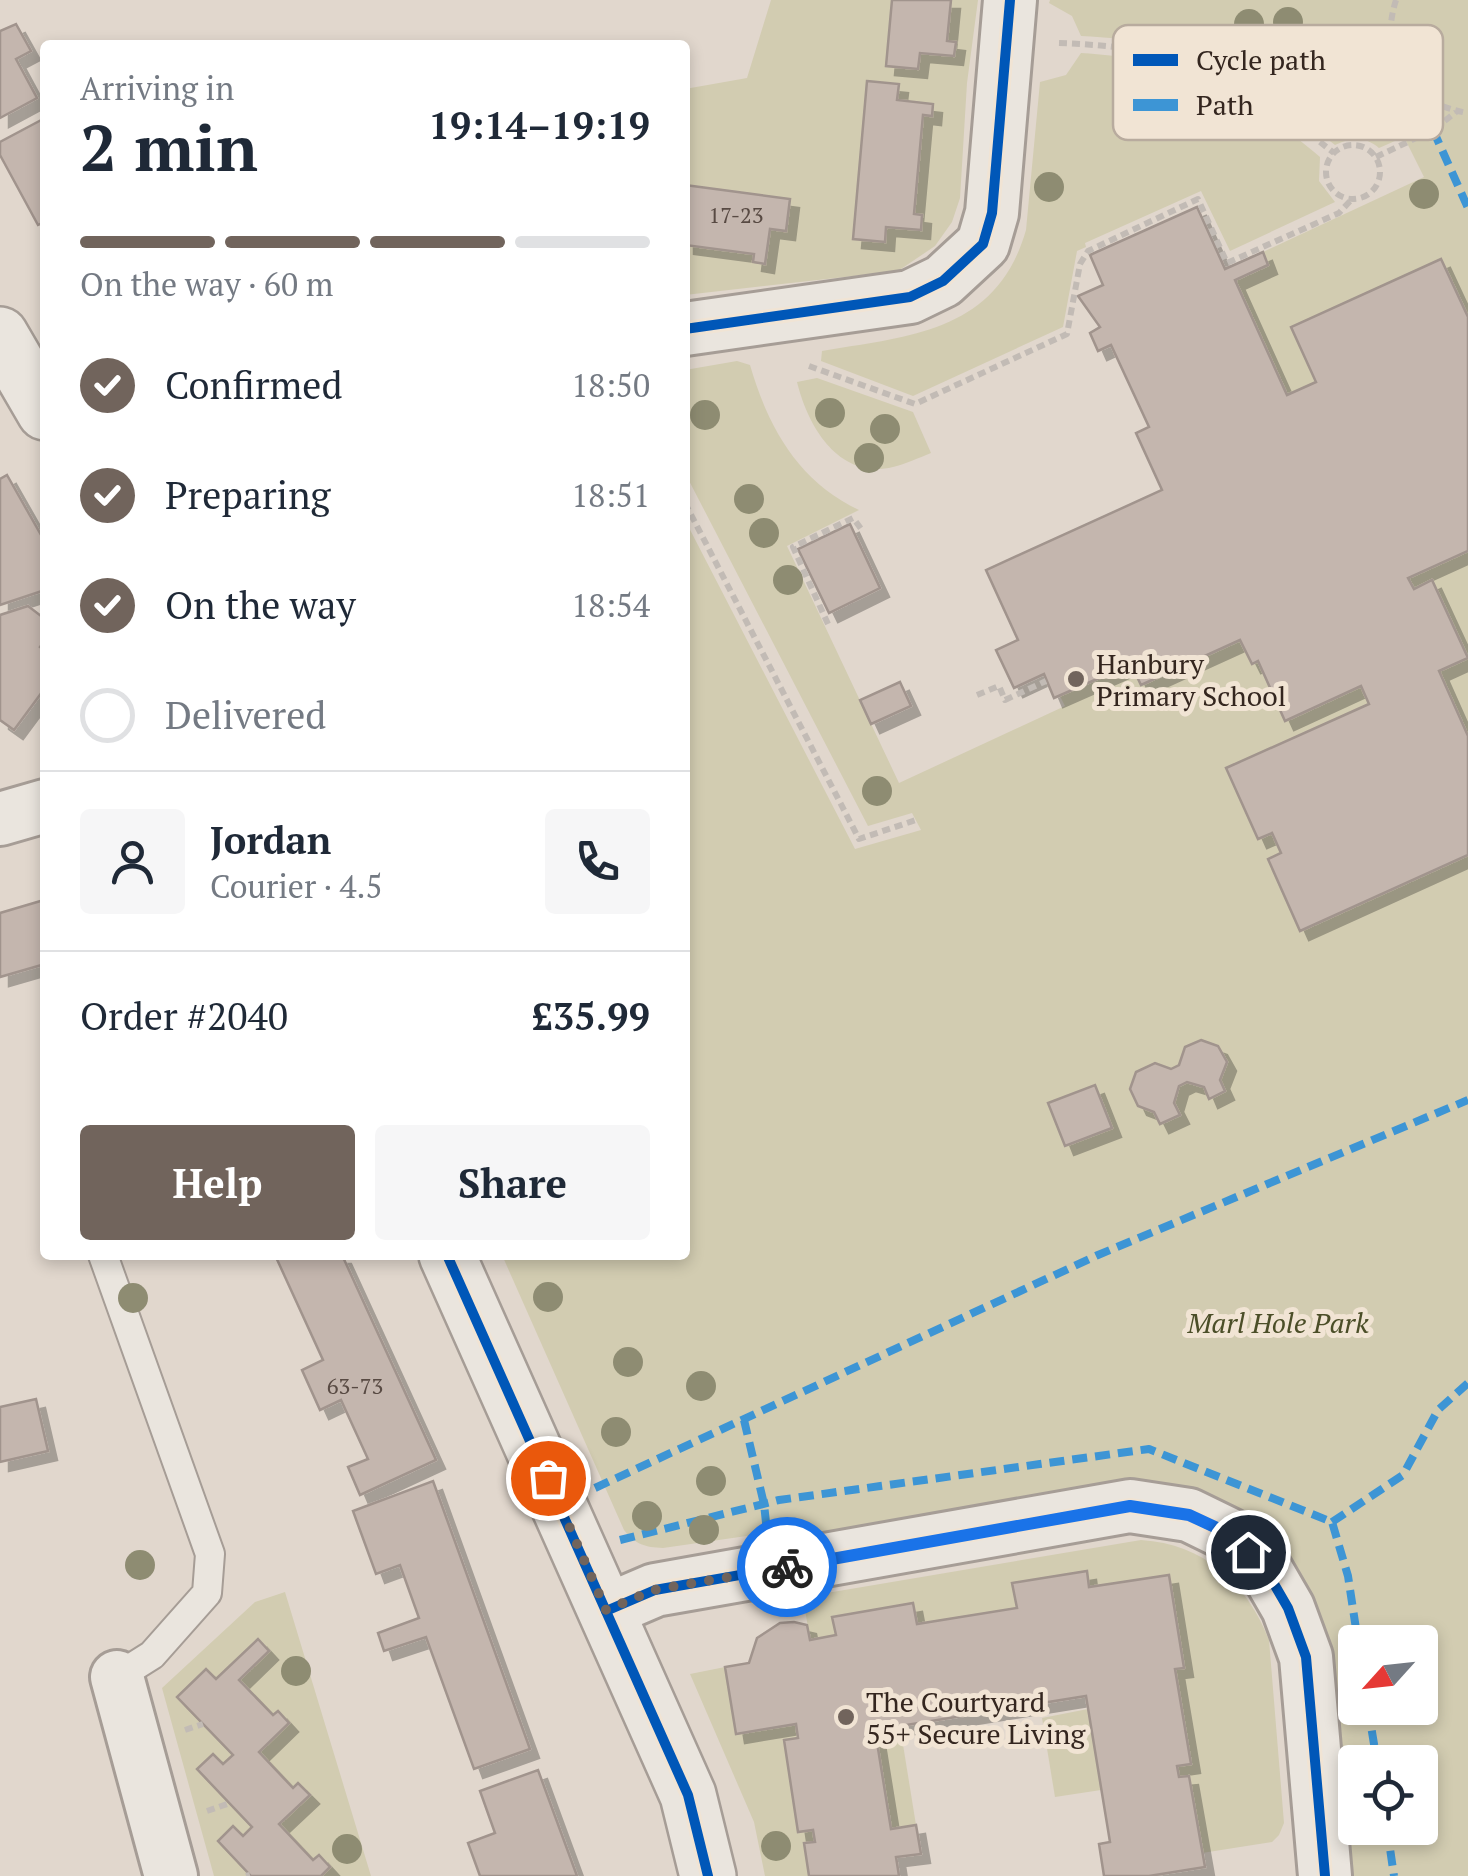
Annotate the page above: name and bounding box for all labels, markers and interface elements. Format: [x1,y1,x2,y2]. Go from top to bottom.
legend [1113,25,1443,140]
text: Cycle path [1196,41,1326,78]
text: Arriving in [80,67,234,109]
text: Path [1196,86,1254,123]
text: 19:14–19:19 [428,100,650,150]
text: 2 min [80,103,258,190]
house number: 17-23 [708,200,764,229]
text: On the way · 60 m [80,263,333,305]
icon: check [80,358,135,413]
text: Confirmed [165,360,343,410]
text: 18:50 [571,364,650,406]
icon: check [80,468,135,523]
text: Preparing [165,470,331,520]
text: 18:51 [571,474,650,516]
icon: check [80,578,135,633]
text: On the way [165,580,356,630]
text: 18:54 [571,584,650,626]
place label: Hanbury Primary School [1096,645,1286,714]
marker: Hanbury Primary School [1065,668,1087,690]
text: Delivered [165,690,326,740]
button: person [80,809,185,914]
button: phone [545,809,650,914]
text: Jordan [210,815,331,865]
text: Courier · 4.5 [210,865,382,907]
text: Order #2040 [80,991,288,1041]
text: £35.99 [531,991,650,1041]
button: Help [80,1125,355,1240]
button: Share [375,1125,650,1240]
park label: Marl Hole Park [1186,1304,1369,1341]
house number: 63-73 [327,1371,383,1400]
pin [506,1436,591,1521]
icon: bag [521,1451,576,1506]
pin [1206,1510,1291,1595]
courier [737,1517,837,1617]
icon: home [1221,1525,1276,1580]
icon: bike [760,1540,815,1595]
north arrow [1338,1625,1438,1725]
map controls [1338,1625,1438,1845]
place label: The Courtyard 55+ Secure Living [866,1683,1086,1752]
marker: The Courtyard 55+ Secure Living [835,1706,857,1728]
button: locate [1338,1745,1438,1845]

